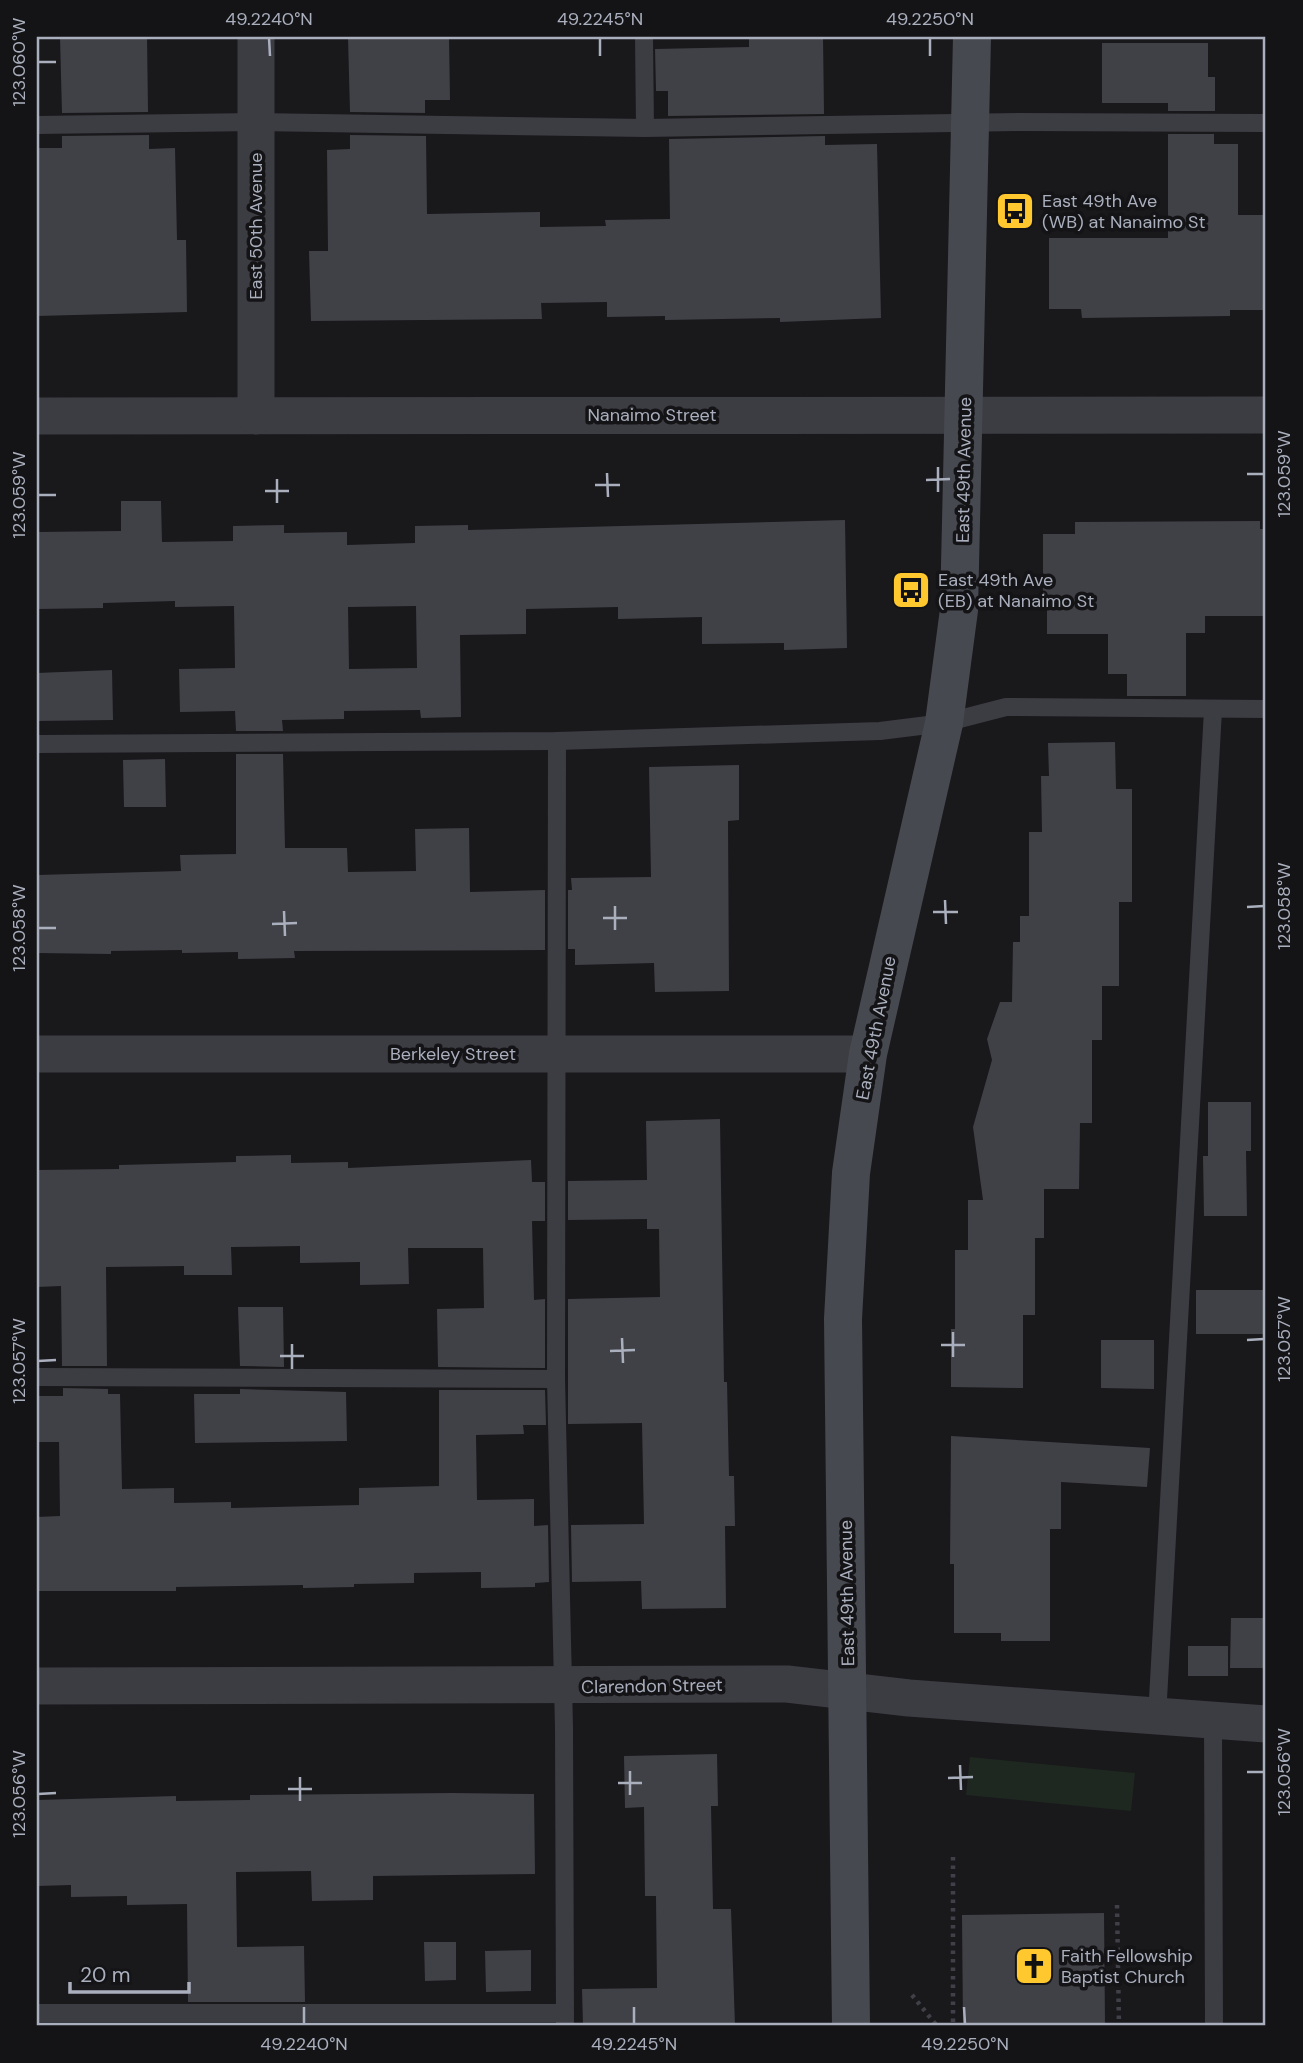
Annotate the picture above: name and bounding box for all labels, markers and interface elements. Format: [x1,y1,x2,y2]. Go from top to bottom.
text: 49.2240°N [225,7,313,31]
text: 49.2245°N [557,7,643,31]
text: 49.2250°N [886,7,974,31]
text: 123.060°W [7,18,31,107]
street label: East 50th Avenue [244,152,268,300]
place label: East 49th Ave (WB) at Nanaimo St [1042,189,1206,234]
bus stop icon: East 49th Ave (WB) at Nanaimo St [994,190,1036,232]
street label: East 49th Avenue [951,397,977,543]
street label: Nanaimo Street [587,403,717,427]
text: 123.059°W [1272,430,1296,518]
text: 123.059°W [7,451,31,539]
place label: East 49th Ave (EB) at Nanaimo St [938,568,1094,613]
bus stop icon: East 49th Ave (EB) at Nanaimo St [890,569,932,611]
text: 123.058°W [1272,862,1296,950]
text: 123.058°W [7,884,31,972]
street label: East 49th Avenue [850,954,902,1102]
street label: Berkeley Street [390,1042,516,1066]
text: 123.057°W [1272,1296,1296,1382]
text: 123.057°W [7,1318,31,1404]
street label: East 49th Avenue [834,1520,860,1666]
street label: Clarendon Street [581,1673,723,1699]
text: 123.056°W [1272,1728,1296,1816]
text: 123.056°W [7,1750,31,1838]
place label: Faith Fellowship Baptist Church [1061,1944,1193,1989]
church icon: Faith Fellowship Baptist Church [1013,1945,1055,1987]
scale bar [70,1951,189,1995]
text: 20 m [80,1961,131,1989]
text: 49.2240°N [260,2032,348,2056]
text: 49.2245°N [591,2032,677,2056]
text: 49.2250°N [921,2032,1009,2056]

